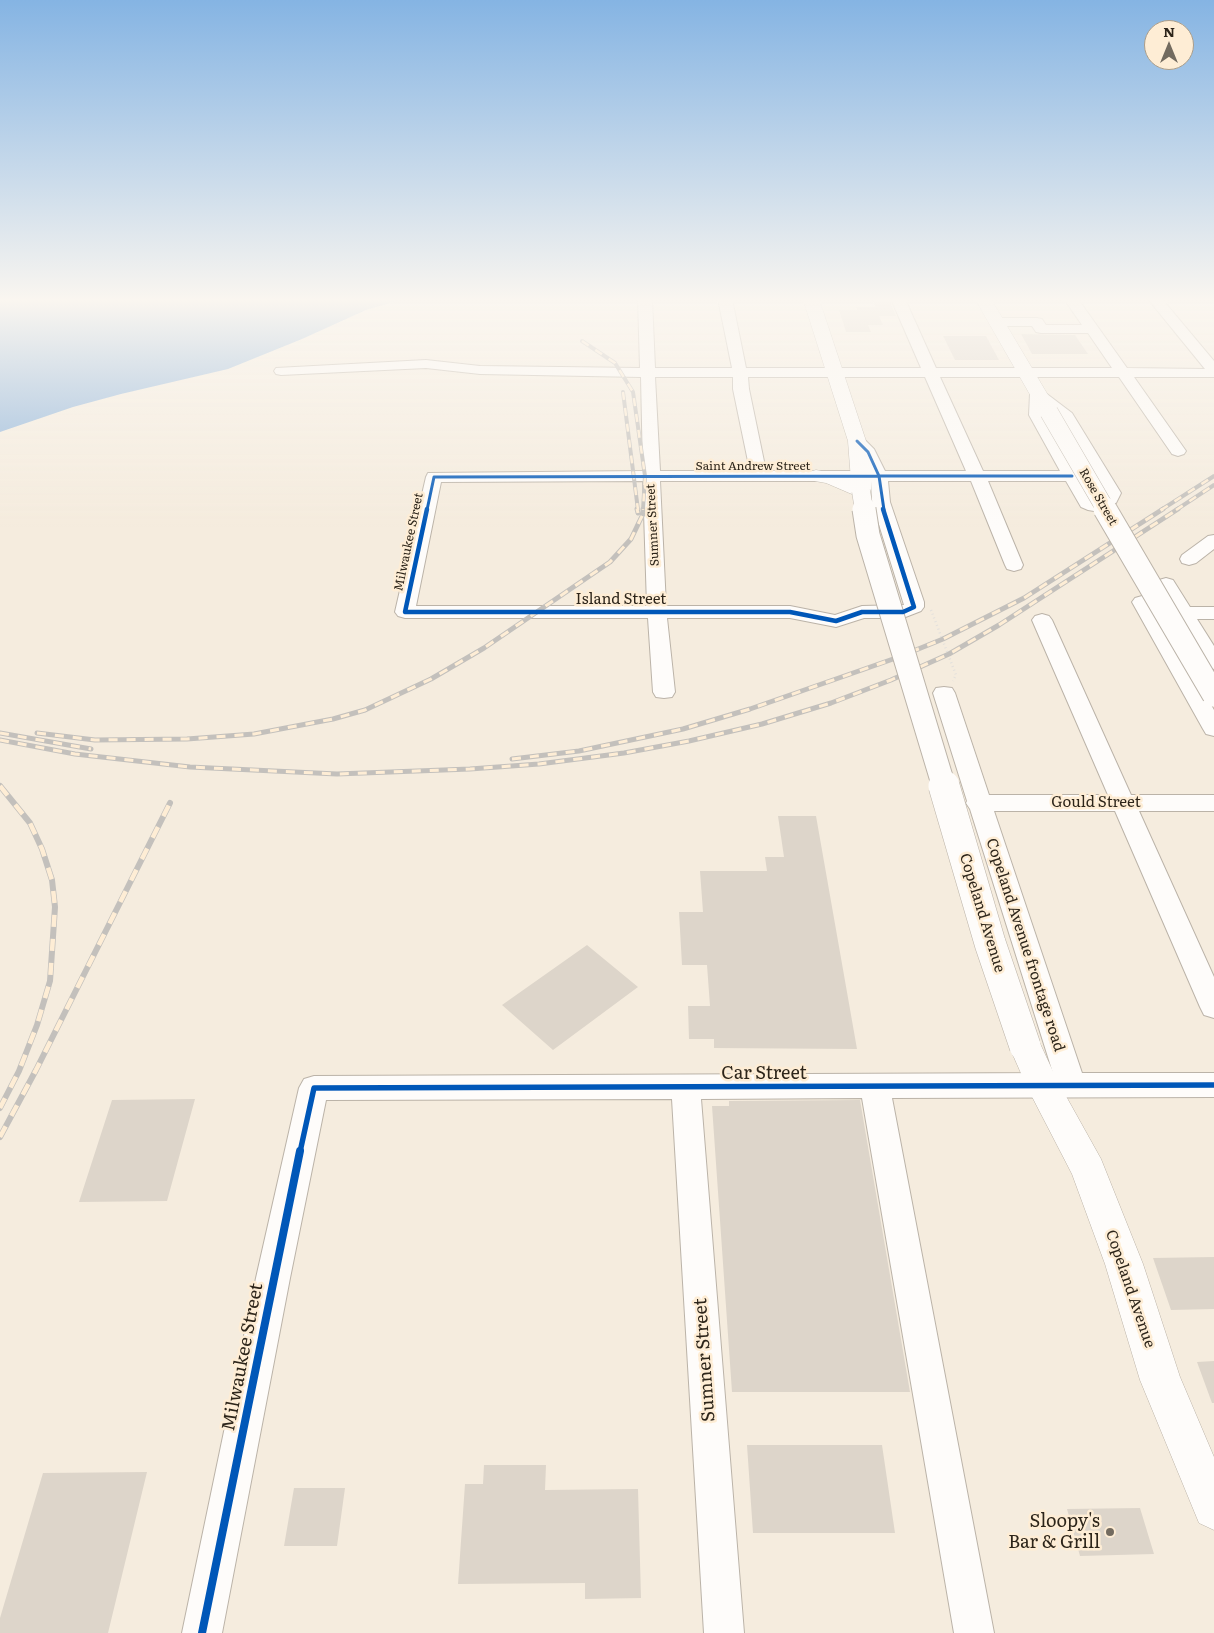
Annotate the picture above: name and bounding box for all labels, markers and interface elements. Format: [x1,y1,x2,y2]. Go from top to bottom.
north arrow [1144,20,1194,70]
text: N [1163,21,1175,41]
street label: Saint Andrew Street [696,459,810,473]
street label: Rose Street [1076,466,1120,528]
street label: Sumner Street [644,483,662,567]
street label: Milwaukee Street [392,492,426,592]
street label: Island Street [576,591,666,609]
street label: Gould Street [1051,794,1141,812]
street label: Copeland Avenue frontage road [982,836,1068,1054]
street label: Copeland Avenue [955,851,1009,975]
street label: Car Street [721,1063,807,1085]
street label: Copeland Avenue [1101,1228,1159,1350]
street label: Milwaukee Street [218,1281,268,1433]
street label: Sumner Street [690,1297,720,1423]
place label: Sloopy's Bar & Grill [1008,1511,1100,1554]
marker: Sloopy's Bar & Grill [1104,1526,1116,1538]

